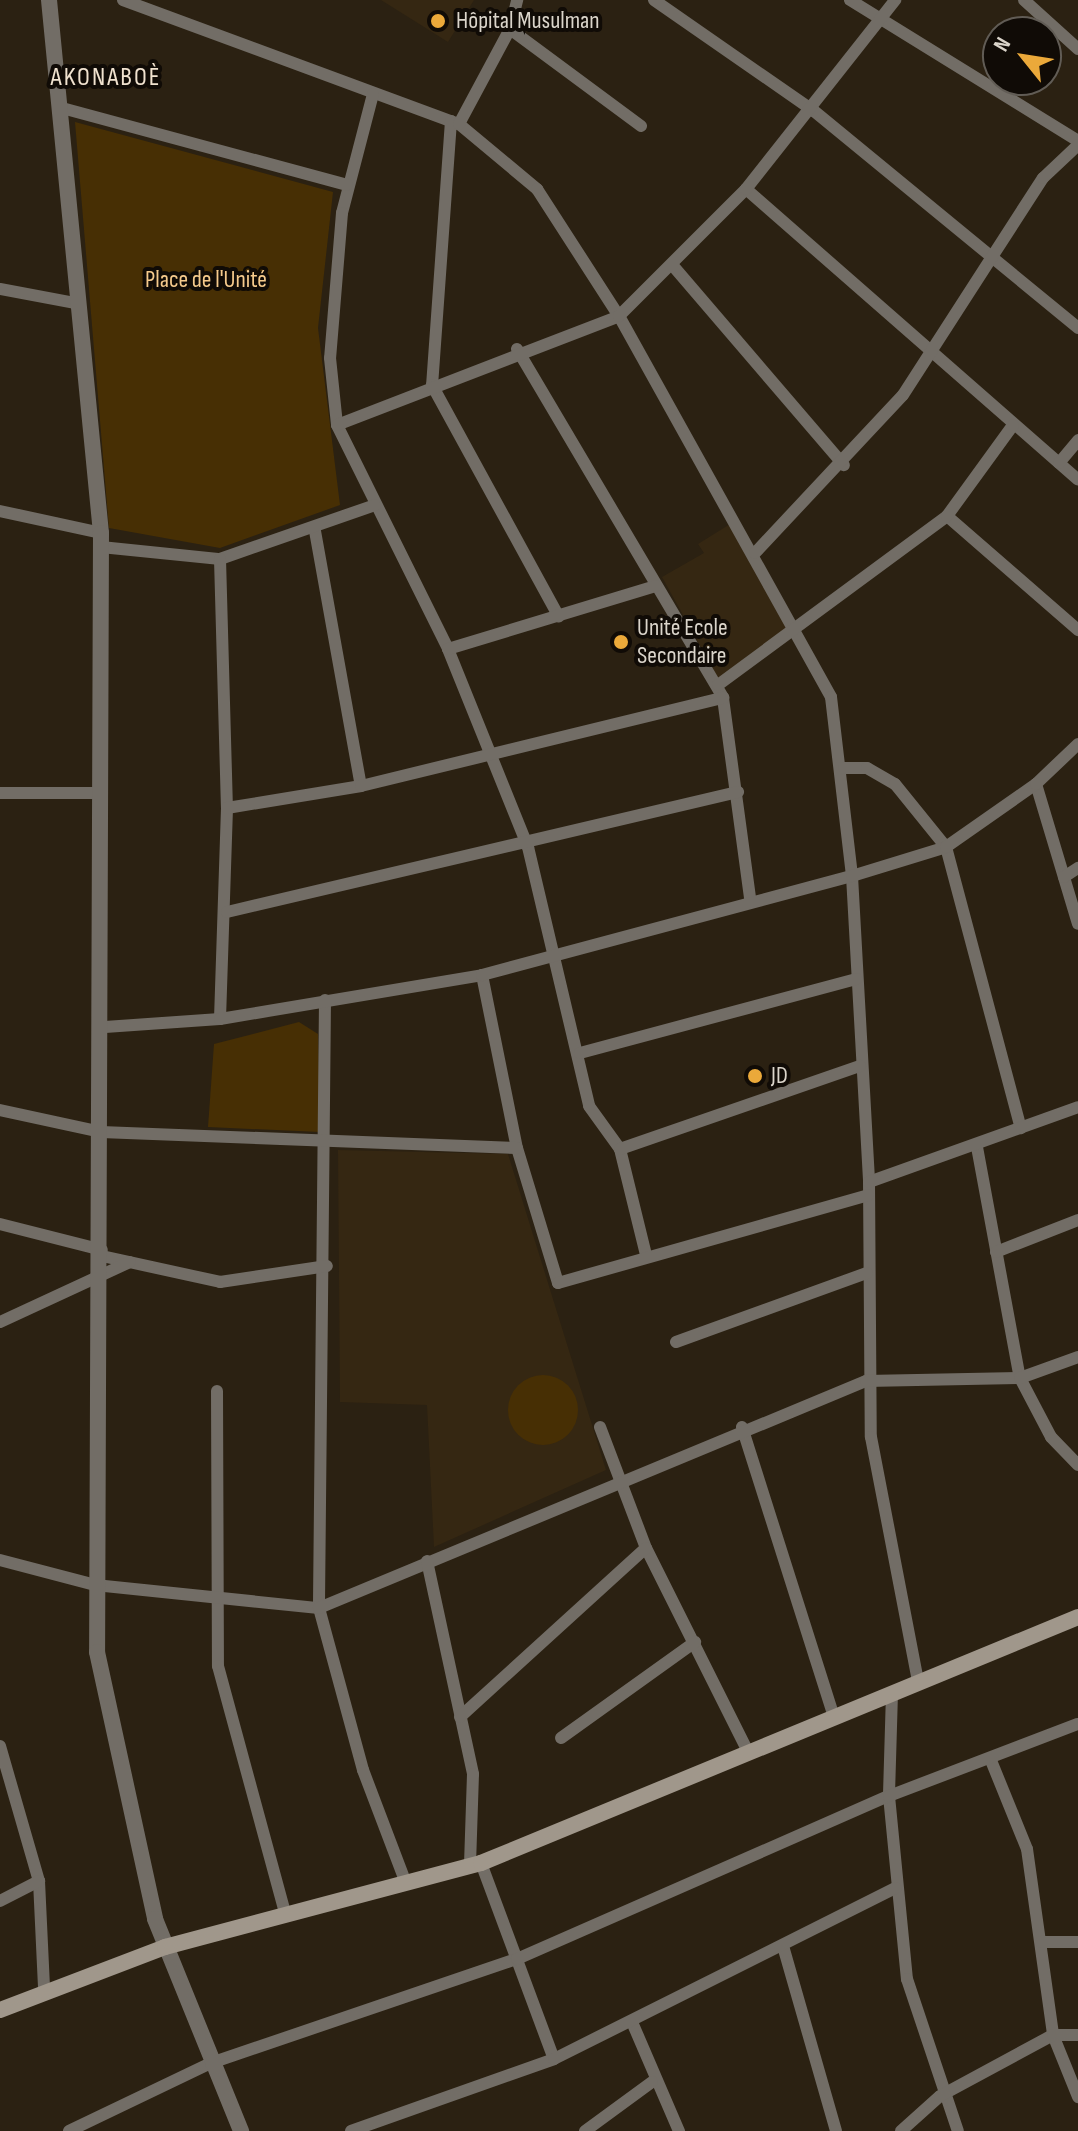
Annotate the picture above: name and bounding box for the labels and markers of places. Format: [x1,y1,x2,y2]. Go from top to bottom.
place label: Hôpital Musulman [456,7,600,35]
marker: Hôpital Musulman [427,10,449,32]
place label: Unité Ecole Secondaire [637,614,728,670]
marker: Unité Ecole Secondaire [612,633,630,651]
place label: JD [771,1062,788,1090]
marker: JD [746,1067,764,1085]

